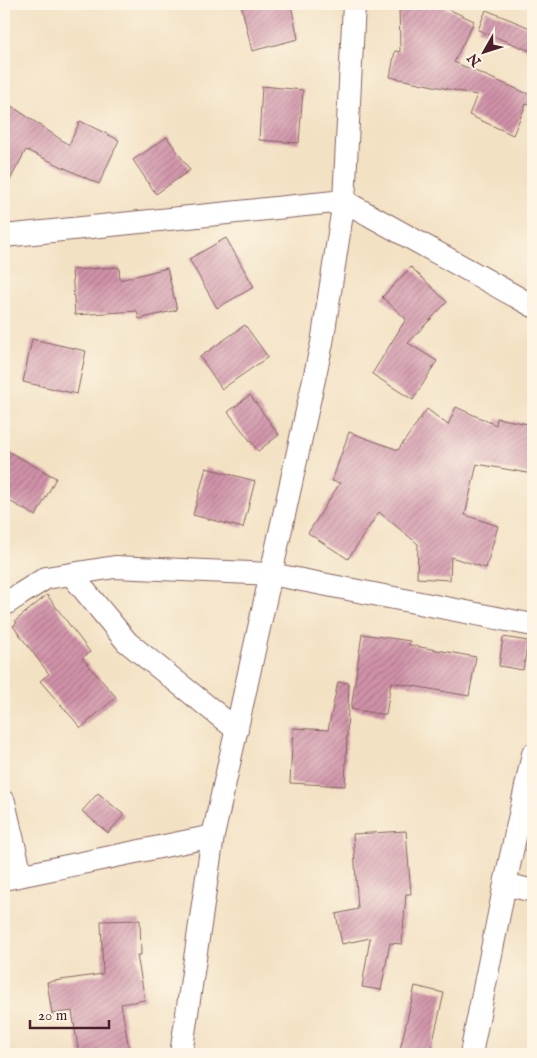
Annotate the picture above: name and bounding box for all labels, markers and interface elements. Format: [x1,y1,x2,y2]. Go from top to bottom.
north arrow [460,28,510,78]
text: N [464,49,486,71]
scale bar [30,998,109,1030]
text: 20 m [38,1006,68,1025]

